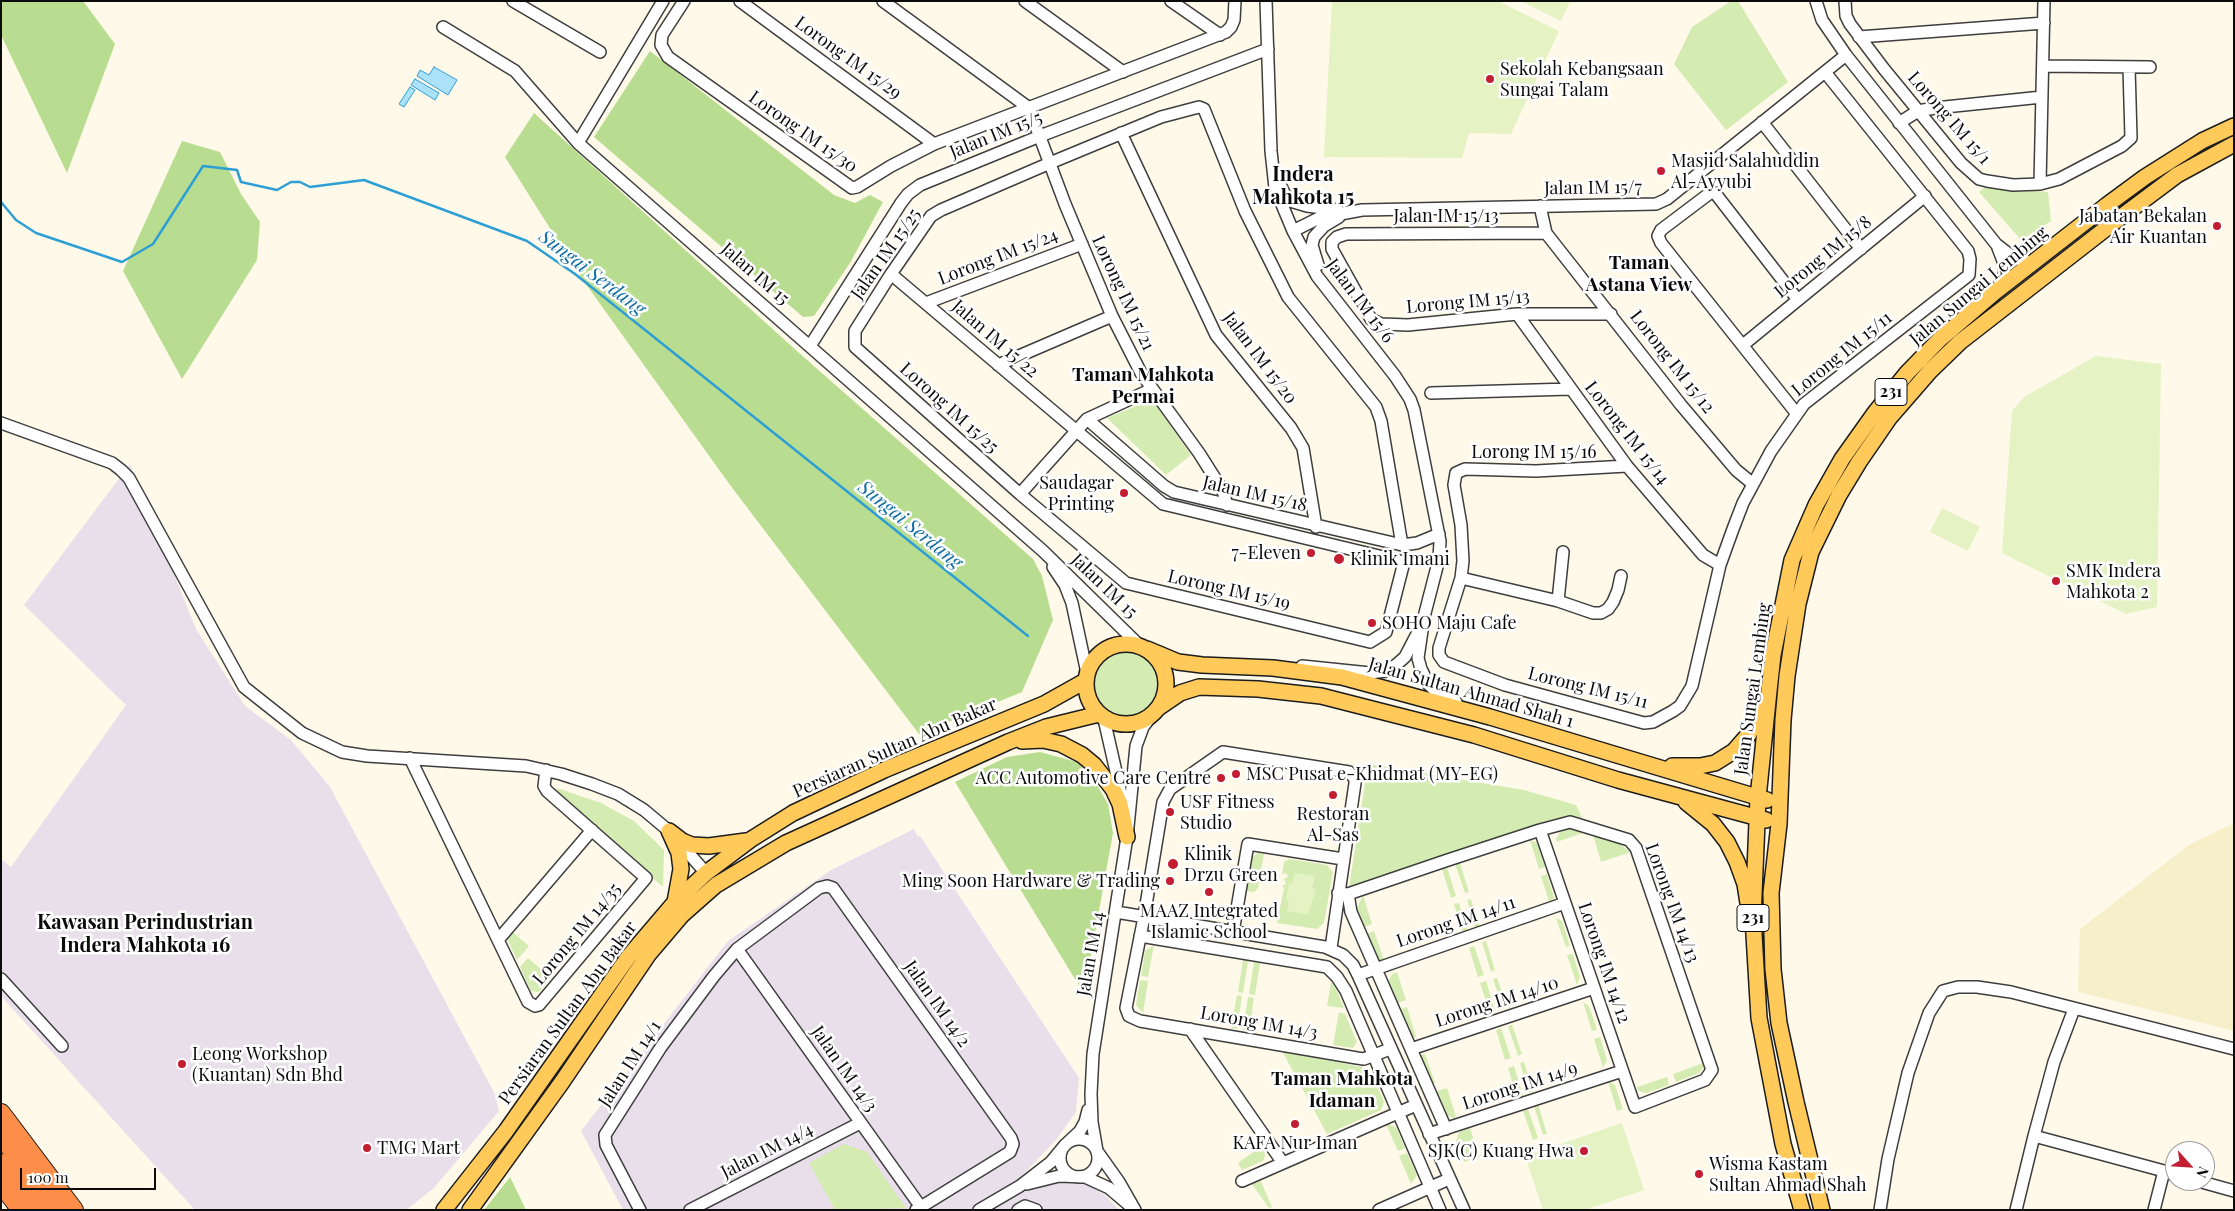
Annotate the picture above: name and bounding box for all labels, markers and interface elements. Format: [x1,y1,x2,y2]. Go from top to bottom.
street label: Lorong IM 15/29 [790,12,906,104]
place label: Sekolah Kebangsaan Sungai Talam [1500,58,1664,100]
street label: Lorong IM 15/1 [1903,67,1995,169]
marker: Sekolah Kebangsaan Sungai Talam [1484,73,1496,85]
street label: Lorong IM 15/30 [744,86,862,178]
street label: Jalan IM 15/5 [947,107,1045,163]
place label: Masjid Salahuddin Al-Ayyubi [1671,150,1819,192]
district label: Indera Mahkota 15 [1252,163,1354,210]
marker: Masjid Salahuddin Al-Ayyubi [1655,165,1667,177]
street label: Jalan IM 15/7 [1544,176,1642,200]
street label: Jalan IM 15/25 [847,204,925,304]
street label: Jalan IM 15/13 [1393,205,1499,227]
place label: Jabatan Bekalan Air Kuantan [2079,205,2207,248]
street label: Lorong IM 15/8 [1770,211,1876,303]
marker: Jabatan Bekalan Air Kuantan [2211,220,2223,232]
street label: Jalan Sungai Lembing [1906,222,2052,350]
street label: Lorong IM 15/24 [935,224,1061,290]
water label: Sungai Serdang [534,226,650,320]
street label: Lorong IM 15/21 [1087,232,1159,354]
street label: Jalan IM 15 [716,238,794,310]
district label: Taman Astana View [1586,252,1692,296]
street label: Jalan IM 15/6 [1321,255,1399,347]
street label: Lorong IM 15/13 [1405,286,1531,318]
street label: Jalan IM 15/22 [947,296,1043,382]
street label: Lorong IM 15/12 [1625,306,1719,418]
street label: Lorong IM 15/11 [1788,307,1896,401]
street label: Jalan IM 15/20 [1218,308,1302,408]
street label: Lorong IM 15/25 [895,358,1003,458]
district label: Taman Mahkota Permai [1072,364,1214,408]
street label: Lorong IM 15/14 [1580,377,1674,489]
road number: 231 [1875,378,1907,406]
street label: Lorong IM 15/16 [1471,441,1597,463]
street label: Jalan IM 15/18 [1201,471,1309,517]
place label: Saudagar Printing [1039,472,1114,514]
water label: Sungai Serdang [853,476,967,574]
marker: Saudagar Printing [1118,487,1130,499]
place label: 7-Eleven [1231,542,1301,564]
marker: 7-Eleven [1305,547,1317,559]
place label: Klinik Imani [1350,548,1450,570]
street label: Jalan IM 15 [1066,549,1142,623]
marker: Klinik Imani [1332,552,1346,566]
place label: SMK Indera Mahkota 2 [2066,560,2161,602]
street label: Lorong IM 15/19 [1166,565,1292,615]
marker: SMK Indera Mahkota 2 [2050,575,2062,587]
street label: Jalan Sungai Lembing [1730,601,1776,777]
place label: SOHO Maju Cafe [1382,612,1517,634]
marker: SOHO Maju Cafe [1366,617,1378,629]
street label: Jalan Sultan Ahmad Shah 1 [1366,653,1576,733]
street label: Lorong IM 15/11 [1526,663,1650,713]
street label: Persiaran Sultan Abu Bakar [790,693,1000,803]
place label: MSC Pusat e-Khidmat (MY-EG) [1246,763,1498,785]
place label: ACC Automotive Care Centre [975,767,1211,789]
marker: MSC Pusat e-Khidmat (MY-EG) [1230,768,1242,780]
marker: ACC Automotive Care Centre [1215,772,1227,784]
marker: Restoran Al-Sas [1327,789,1339,801]
place label: USF Fitness Studio [1180,791,1275,834]
place label: Restoran Al-Sas [1297,803,1369,846]
marker: USF Fitness Studio [1164,806,1176,818]
street label: Lorong IM 14/13 [1640,840,1704,966]
place label: Klinik Drzu Green [1184,843,1278,886]
marker: Klinik Drzu Green [1166,857,1180,871]
place label: Ming Soon Hardware & Trading [902,870,1160,892]
marker: Ming Soon Hardware & Trading [1164,875,1176,887]
street label: Lorong IM 14/35 [528,879,626,989]
marker: MAAZ Integrated Islamic School [1203,886,1215,898]
street label: Lorong IM 14/11 [1394,892,1518,952]
place label: MAAZ Integrated Islamic School [1140,900,1278,942]
street label: Lorong IM 14/12 [1573,900,1635,1026]
road number: 231 [1737,904,1769,931]
street label: Jalan IM 14 [1073,910,1109,998]
district label: Kawasan Perindustrian Indera Mahkota 16 [37,911,253,958]
street label: Persiaran Sultan Abu Bakar [494,917,642,1109]
street label: Jalan IM 14/2 [899,957,975,1051]
street label: Lorong IM 14/10 [1433,972,1561,1032]
street label: Lorong IM 14/3 [1199,1002,1319,1044]
street label: Jalan IM 14/1 [594,1017,666,1111]
street label: Jalan IM 14/3 [806,1022,882,1116]
place label: Leong Workshop (Kuantan) Sdn Bhd [192,1043,343,1086]
street label: Lorong IM 14/9 [1460,1057,1580,1115]
marker: Leong Workshop (Kuantan) Sdn Bhd [176,1058,188,1070]
district label: Taman Mahkota Idaman [1271,1068,1413,1112]
marker: KAFA Nur Iman [1289,1118,1301,1130]
street label: Jalan IM 14/4 [718,1119,816,1183]
place label: KAFA Nur Iman [1232,1132,1358,1154]
place label: TMG Mart [377,1137,460,1159]
place label: SJK(C) Kuang Hwa [1428,1140,1574,1162]
north arrow [2165,1141,2215,1191]
marker: TMG Mart [361,1142,373,1154]
marker: SJK(C) Kuang Hwa [1578,1145,1590,1157]
place label: Wisma Kastam Sultan Ahmad Shah [1709,1153,1867,1196]
scale bar [22,1158,159,1190]
text: N [2192,1164,2214,1181]
text: 100 m [28,1167,69,1187]
marker: Wisma Kastam Sultan Ahmad Shah [1693,1168,1705,1180]

